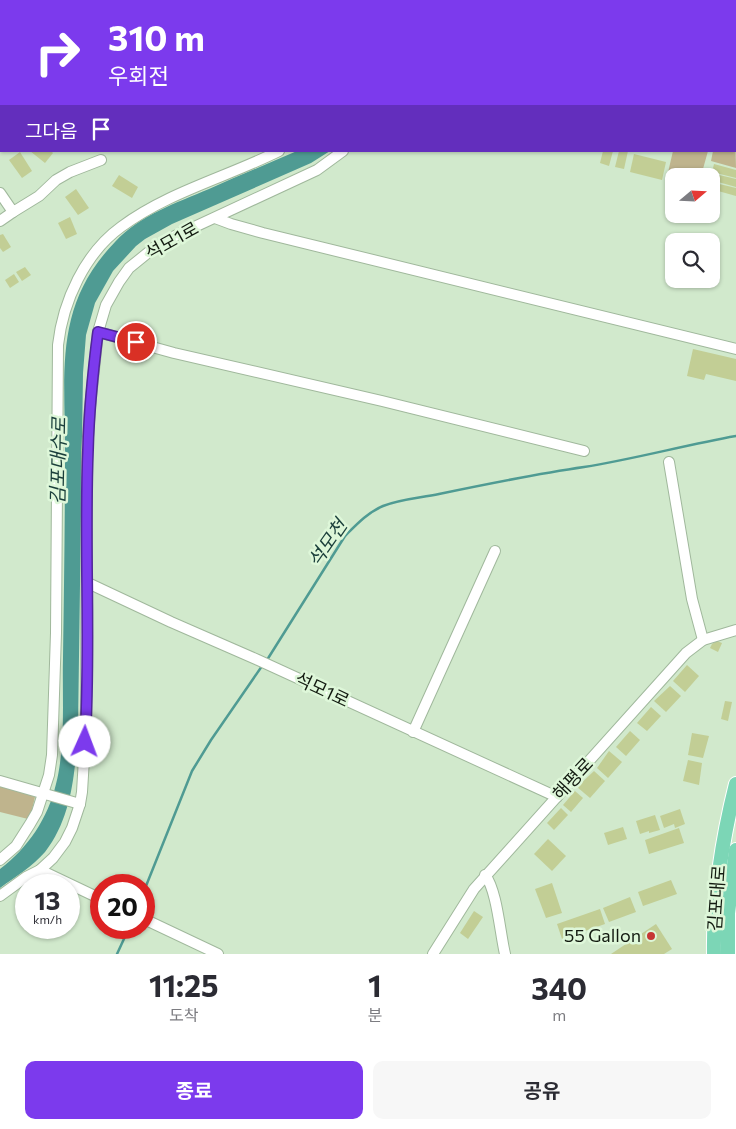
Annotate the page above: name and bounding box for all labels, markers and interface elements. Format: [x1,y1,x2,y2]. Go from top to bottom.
text: 310 m [108,15,205,58]
icon: right [25,20,90,85]
text: 우회전 [108,62,169,89]
icon: arrive [87,115,115,143]
text: 그다음 [25,119,77,142]
north arrow [665,168,720,222]
map controls [665,168,720,288]
street label: 석모1로 [141,217,202,264]
button: search [665,233,720,288]
pin [115,321,157,363]
icon: arrive [122,328,150,356]
water label: 김포대수로 [45,416,70,505]
water label: 석모천 [302,513,352,571]
street label: 석모1로 [292,667,353,711]
position arrow [58,715,110,767]
street label: 해평로 [547,753,597,804]
street label: 김포대로 [703,864,729,932]
speed limit sign: 20 [90,874,155,939]
text: 13 [35,885,60,915]
text: km/h [33,912,62,926]
place label: 55 Gallon [564,924,641,946]
marker: 55 Gallon [645,930,657,942]
text: 11:25 [149,966,219,1003]
text: 1 [368,966,382,1003]
text: 340 [531,969,587,1006]
text: 도착 [169,1005,198,1024]
text: 분 [368,1005,382,1024]
text: m [552,1005,566,1024]
button: 종료 [25,1061,363,1119]
button: 공유 [373,1061,711,1119]

